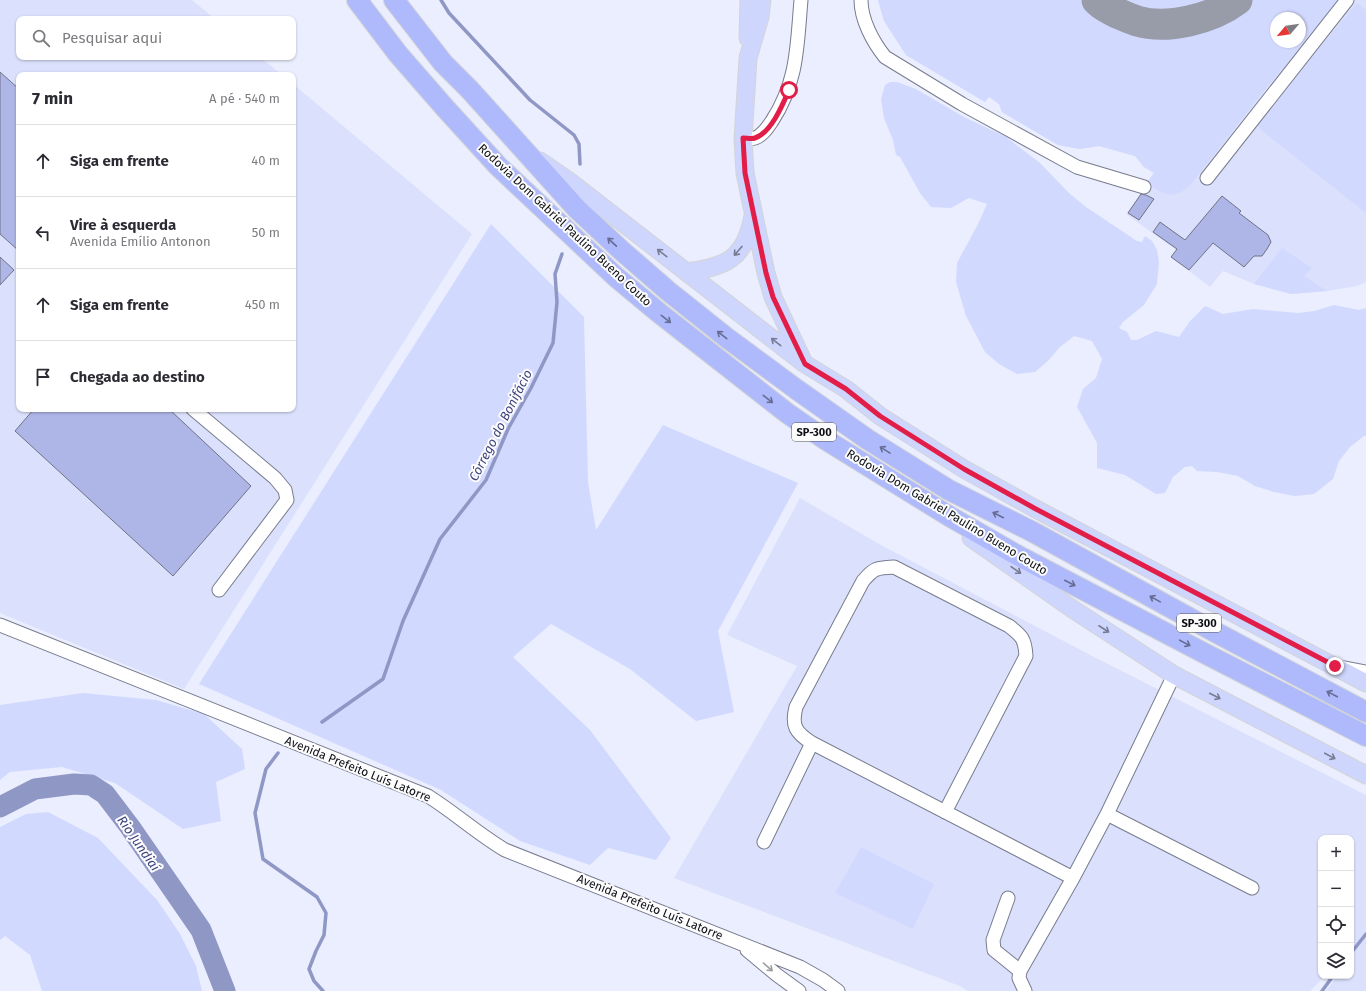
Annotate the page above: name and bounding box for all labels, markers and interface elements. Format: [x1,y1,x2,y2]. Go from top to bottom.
north arrow [1270,12,1306,48]
search box [16,16,296,60]
icon: search [30,27,52,49]
text: Pesquisar aqui [62,29,162,47]
route start [780,81,798,99]
text: 7 min [32,88,73,109]
text: A pé · 540 m [209,91,280,106]
street label: Rodovia Dom Gabriel Paulino Bueno Couto [476,141,654,309]
icon: ahead [32,150,54,172]
text: Siga em frente [70,152,169,170]
text: 40 m [251,153,280,168]
text: Vire à esquerda [70,216,176,234]
icon: left [32,222,54,244]
text: 50 m [252,225,280,240]
text: Avenida Emílio Antonon [70,234,211,249]
one-way arrow [607,237,617,247]
one-way arrow [734,246,743,256]
one-way arrow [657,249,668,257]
icon: ahead [32,294,54,316]
text: Siga em frente [70,296,169,314]
text: 450 m [245,297,280,312]
one-way arrow [660,314,671,323]
one-way arrow [717,330,728,339]
one-way arrow [770,337,781,346]
icon: arrive [32,366,54,388]
water label: Córrego do Bonifácio [466,367,535,483]
text: Chegada ao destino [70,368,205,386]
one-way arrow [763,395,774,403]
road number: SP-300 [792,423,836,441]
street label: Rodovia Dom Gabriel Paulino Bueno Couto [844,446,1050,578]
one-way arrow [880,446,891,454]
one-way arrow [992,511,1004,518]
one-way arrow [1011,566,1022,574]
one-way arrow [1064,580,1076,588]
one-way arrow [1149,595,1161,603]
road number: SP-300 [1177,614,1221,632]
one-way arrow [1098,625,1109,633]
one-way arrow [1179,640,1191,648]
route end [1326,657,1344,675]
one-way arrow [1326,689,1338,697]
one-way arrow [1209,692,1221,700]
street label: Avenida Prefeito Luís Latorre [283,733,433,805]
one-way arrow [1324,753,1336,760]
water label: Rio Jundiaí [114,813,164,875]
map controls [1318,835,1354,979]
button: + [1318,835,1354,871]
street label: Avenida Prefeito Luís Latorre [575,871,725,943]
button: − [1318,871,1354,907]
button: locate [1318,907,1354,943]
button: layers [1318,943,1354,979]
one-way arrow [762,963,773,972]

